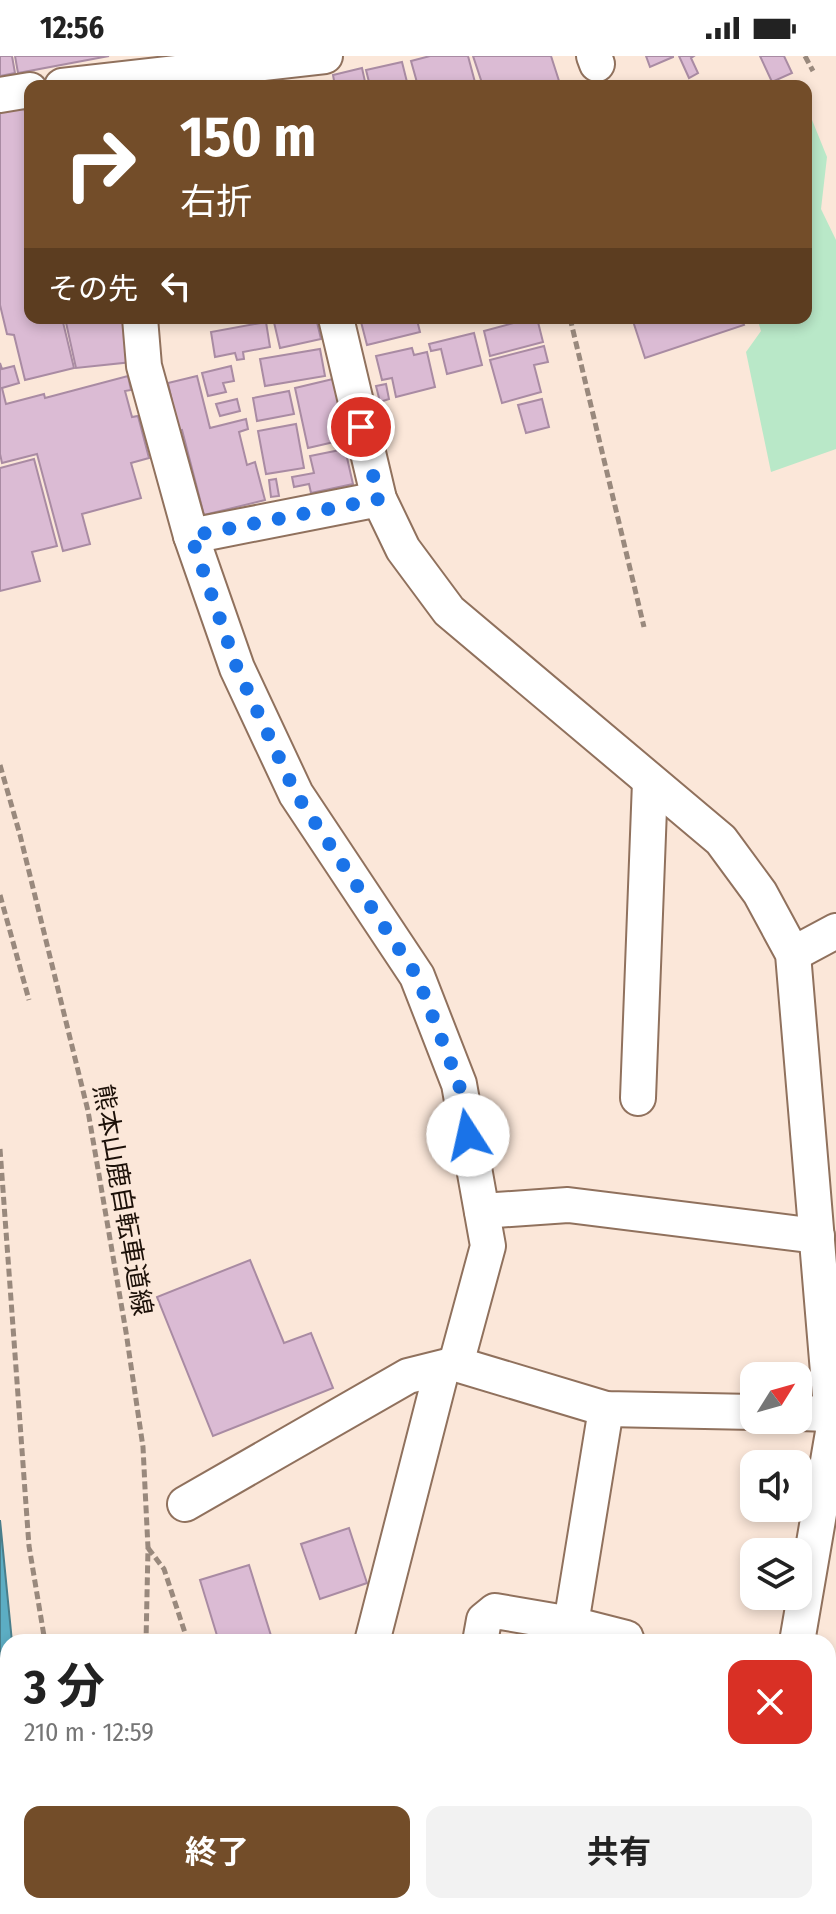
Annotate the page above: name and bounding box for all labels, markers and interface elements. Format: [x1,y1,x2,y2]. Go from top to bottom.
text: 12:56 [40,10,104,46]
text: 150 m [180,104,316,171]
icon: right [48,112,152,216]
text: 右折 [180,180,252,224]
icon: left [154,264,198,308]
text: その先 [48,271,138,307]
pin [327,393,395,461]
icon: arrive [339,405,383,449]
street label: 熊本山鹿自転車道線 [87,1082,158,1318]
position arrow [426,1093,510,1177]
north arrow [740,1362,812,1434]
map controls [740,1362,812,1610]
button: sound [740,1450,812,1522]
button: layers [740,1538,812,1610]
text: 3 分 [24,1658,105,1716]
button: close [728,1660,812,1744]
text: 210 m · 12:59 [24,1717,154,1748]
button: 終了 [24,1806,410,1898]
button: 共有 [426,1806,812,1898]

